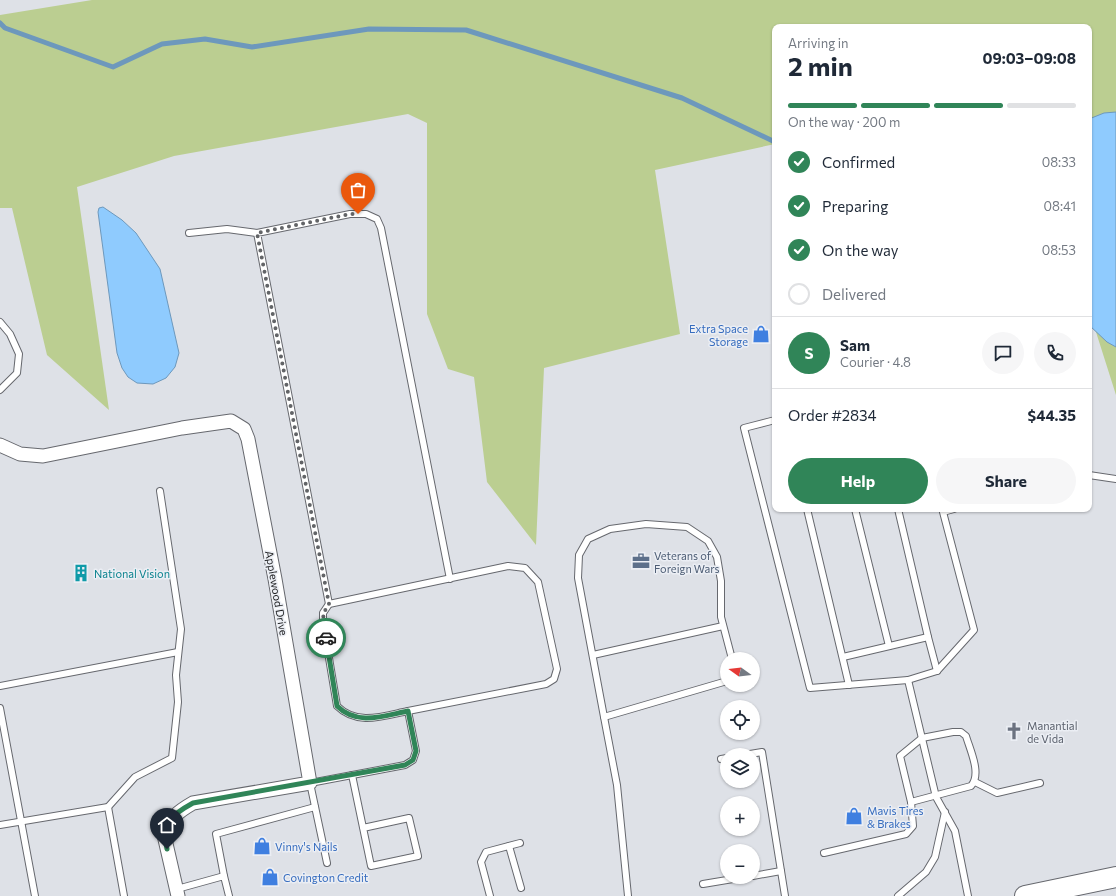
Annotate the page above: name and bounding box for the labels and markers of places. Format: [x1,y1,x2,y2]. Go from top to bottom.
pin [341,173,375,214]
place label: Extra Space Storage [689,322,748,348]
shop icon: Extra Space Storage [751,324,771,344]
place label: Veterans of Foreign Wars [654,549,719,575]
office icon: Veterans of Foreign Wars [631,551,651,571]
building icon: National Vision [71,563,91,583]
place label: National Vision [94,567,170,580]
place label: Manantial de Vida [1027,719,1077,745]
church icon: Manantial de Vida [1004,721,1024,741]
place label: Mavis Tires & Brakes [867,804,924,830]
shop icon: Mavis Tires & Brakes [844,806,864,826]
pin [150,808,184,849]
shop icon: Vinny's Nails [252,836,272,856]
place label: Vinny's Nails [275,840,338,853]
shop icon: Covington Credit [260,867,280,887]
place label: Covington Credit [283,871,369,884]

